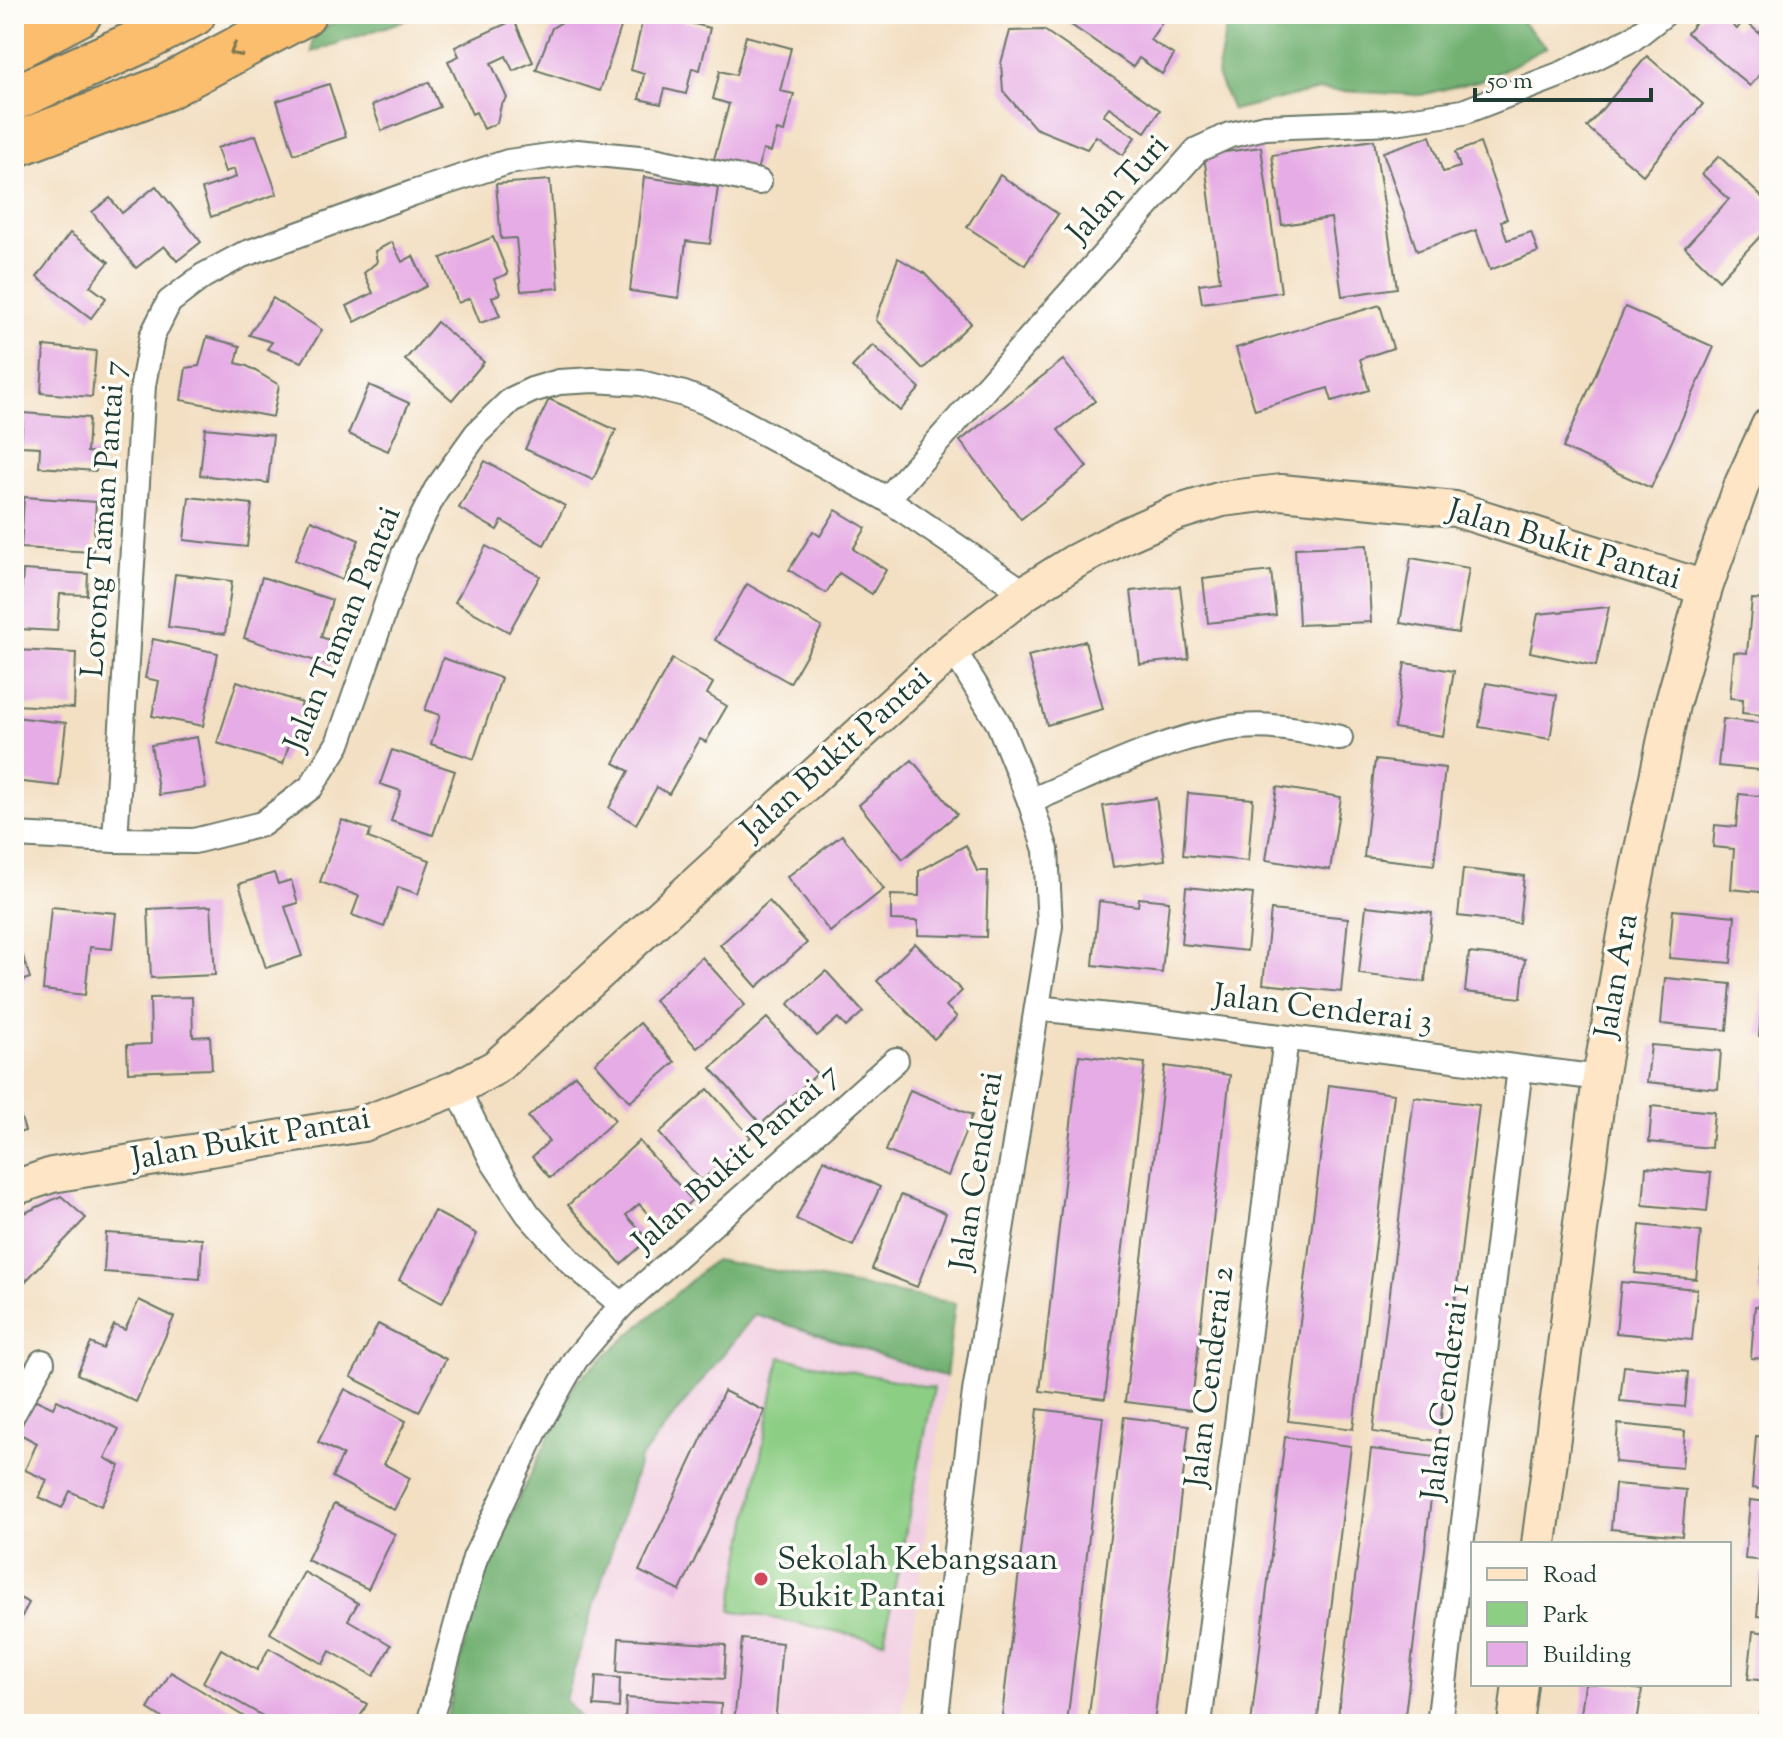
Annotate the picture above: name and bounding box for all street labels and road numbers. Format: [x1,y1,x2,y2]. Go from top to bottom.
street label: Jalan Turi [1056,125,1180,256]
street label: Lorong Taman Pantai 7 [71,359,139,679]
street label: Jalan Bukit Pantai [1440,488,1686,603]
street label: Jalan Taman Pantai [273,500,414,760]
street label: Jalan Bukit Pantai [730,657,942,854]
street label: Jalan Ara [1584,910,1652,1044]
street label: Jalan Cenderai 3 [1209,974,1435,1046]
street label: Jalan Bukit Pantai 7 [622,1053,851,1266]
street label: Jalan Cenderai [939,1068,1016,1276]
street label: Jalan Bukit Pantai [126,1096,374,1184]
street label: Jalan Cenderai 2 [1174,1264,1247,1492]
street label: Jalan Cenderai 1 [1411,1281,1483,1505]

